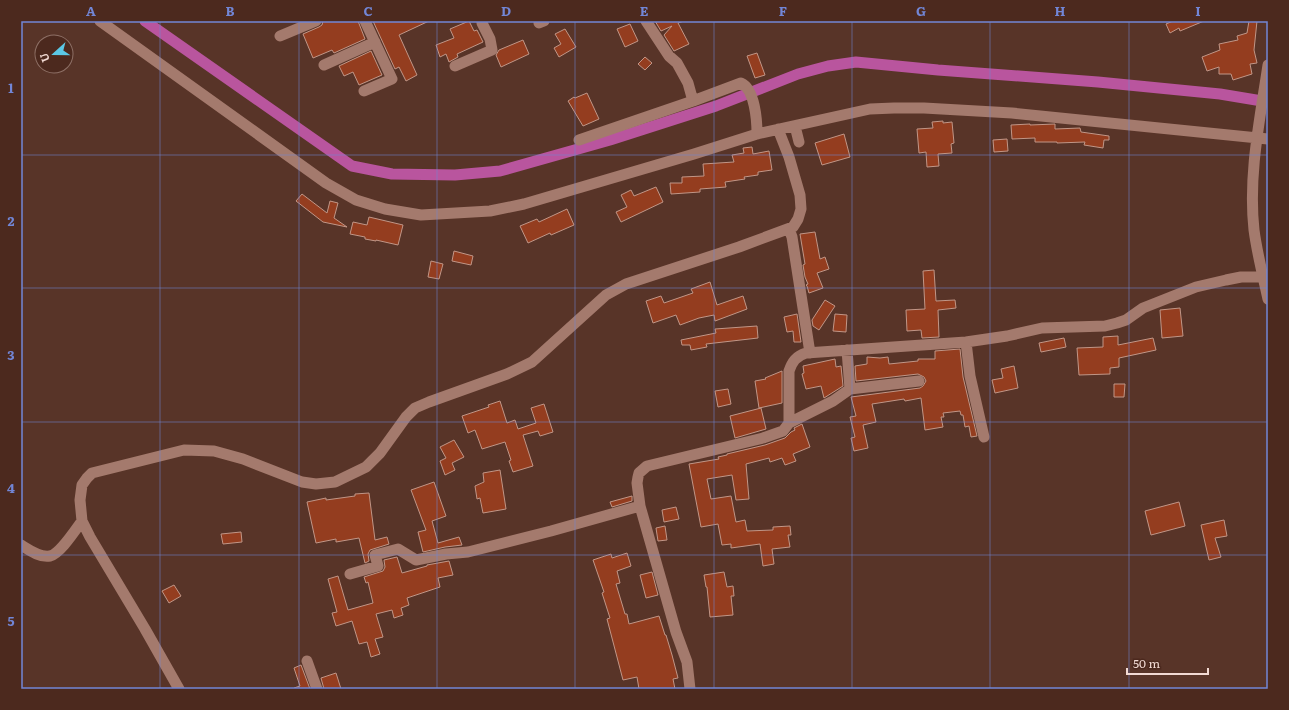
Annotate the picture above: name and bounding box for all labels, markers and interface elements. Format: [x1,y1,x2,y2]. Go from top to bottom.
text: A [86,1,96,20]
text: B [226,1,235,20]
text: C [363,1,373,20]
text: D [501,1,511,20]
text: E [640,1,649,20]
text: F [779,1,787,20]
text: G [916,1,926,20]
text: H [1055,1,1066,20]
text: I [1195,1,1201,20]
north arrow [34,34,74,74]
text: U [35,51,53,65]
text: 1 [8,78,14,97]
text: 2 [8,211,15,230]
text: 3 [7,345,15,364]
text: 4 [7,478,15,497]
text: 5 [7,611,15,630]
scale bar [1127,650,1208,676]
text: 50 m [1133,654,1160,672]

